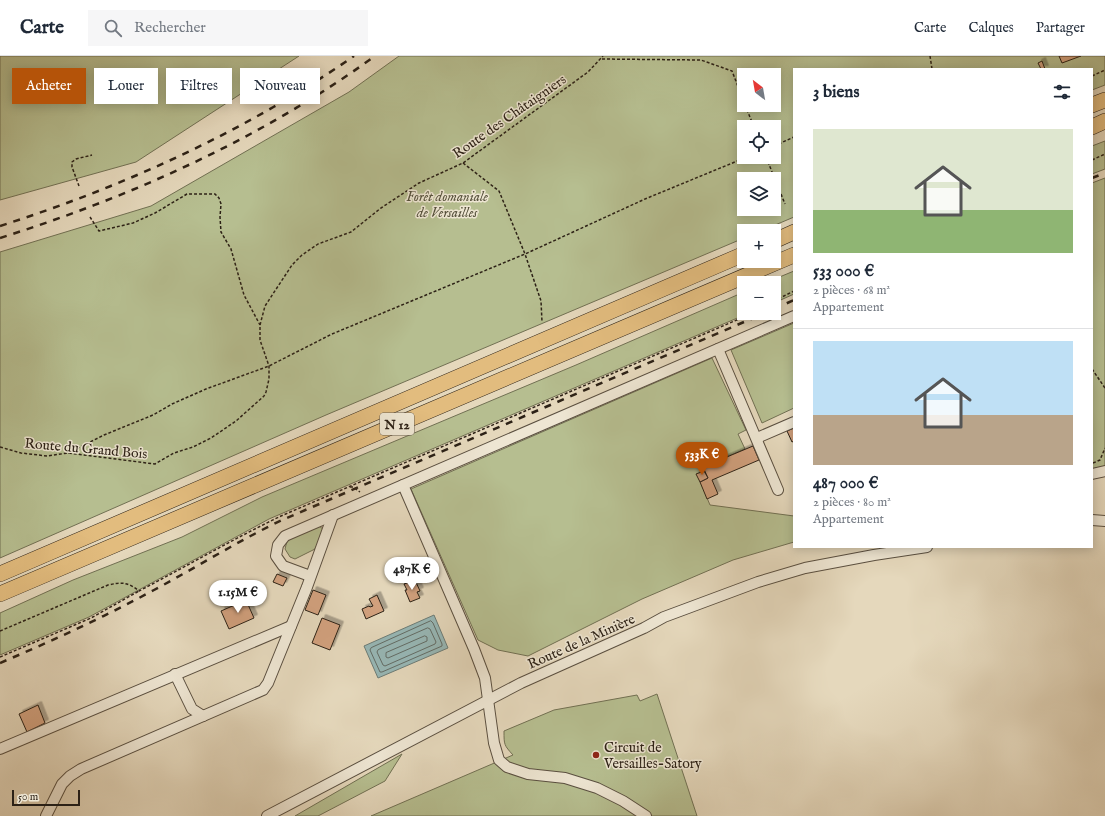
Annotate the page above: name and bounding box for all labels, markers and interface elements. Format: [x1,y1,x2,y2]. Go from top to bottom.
search box [88,10,368,46]
text: Carte [20,16,64,40]
icon: search [102,17,124,39]
text: Rechercher [134,18,206,37]
text: Carte [914,19,946,37]
text: Calques [968,19,1014,37]
text: Partager [1036,19,1085,37]
chip: Acheter [12,68,86,104]
chip: Louer [94,68,158,104]
chip: Filtres [166,68,232,104]
chip: Nouveau [240,68,320,104]
north arrow [737,68,781,112]
map controls [737,68,781,320]
street label: Route des Châtaigniers [449,71,570,163]
icon: filters [1051,81,1073,103]
text: 3 biens [813,82,859,103]
button: locate [737,120,781,164]
icon: home [907,155,979,227]
button: layers [737,172,781,216]
park label: Forêt domaniale de Versailles [406,188,488,222]
button: + [737,224,781,268]
text: 533 000 € [813,261,874,282]
button: − [737,276,781,320]
text: 2 pièces · 68 m² [813,282,890,299]
text: Appartement [813,299,884,316]
icon: home [907,367,979,439]
road number: N 12 [380,413,414,435]
street label: Route du Grand Bois [24,435,148,463]
pin: 533K € [669,442,735,476]
text: 533K € [685,446,719,463]
text: 487 000 € [813,473,878,494]
text: 2 pièces · 80 m² [813,494,891,511]
text: Appartement [813,511,884,528]
pin: 487K € [379,557,445,591]
text: 487K € [393,561,431,578]
pin: 1.15M € [201,580,275,614]
text: 1.15M € [218,584,258,601]
street label: Route de la Minière [525,610,638,674]
place label: Circuit de Versailles-Satory [603,739,702,773]
marker: Circuit de Versailles-Satory [591,750,601,760]
scale bar [12,788,80,807]
text: 50 m [18,790,38,804]

